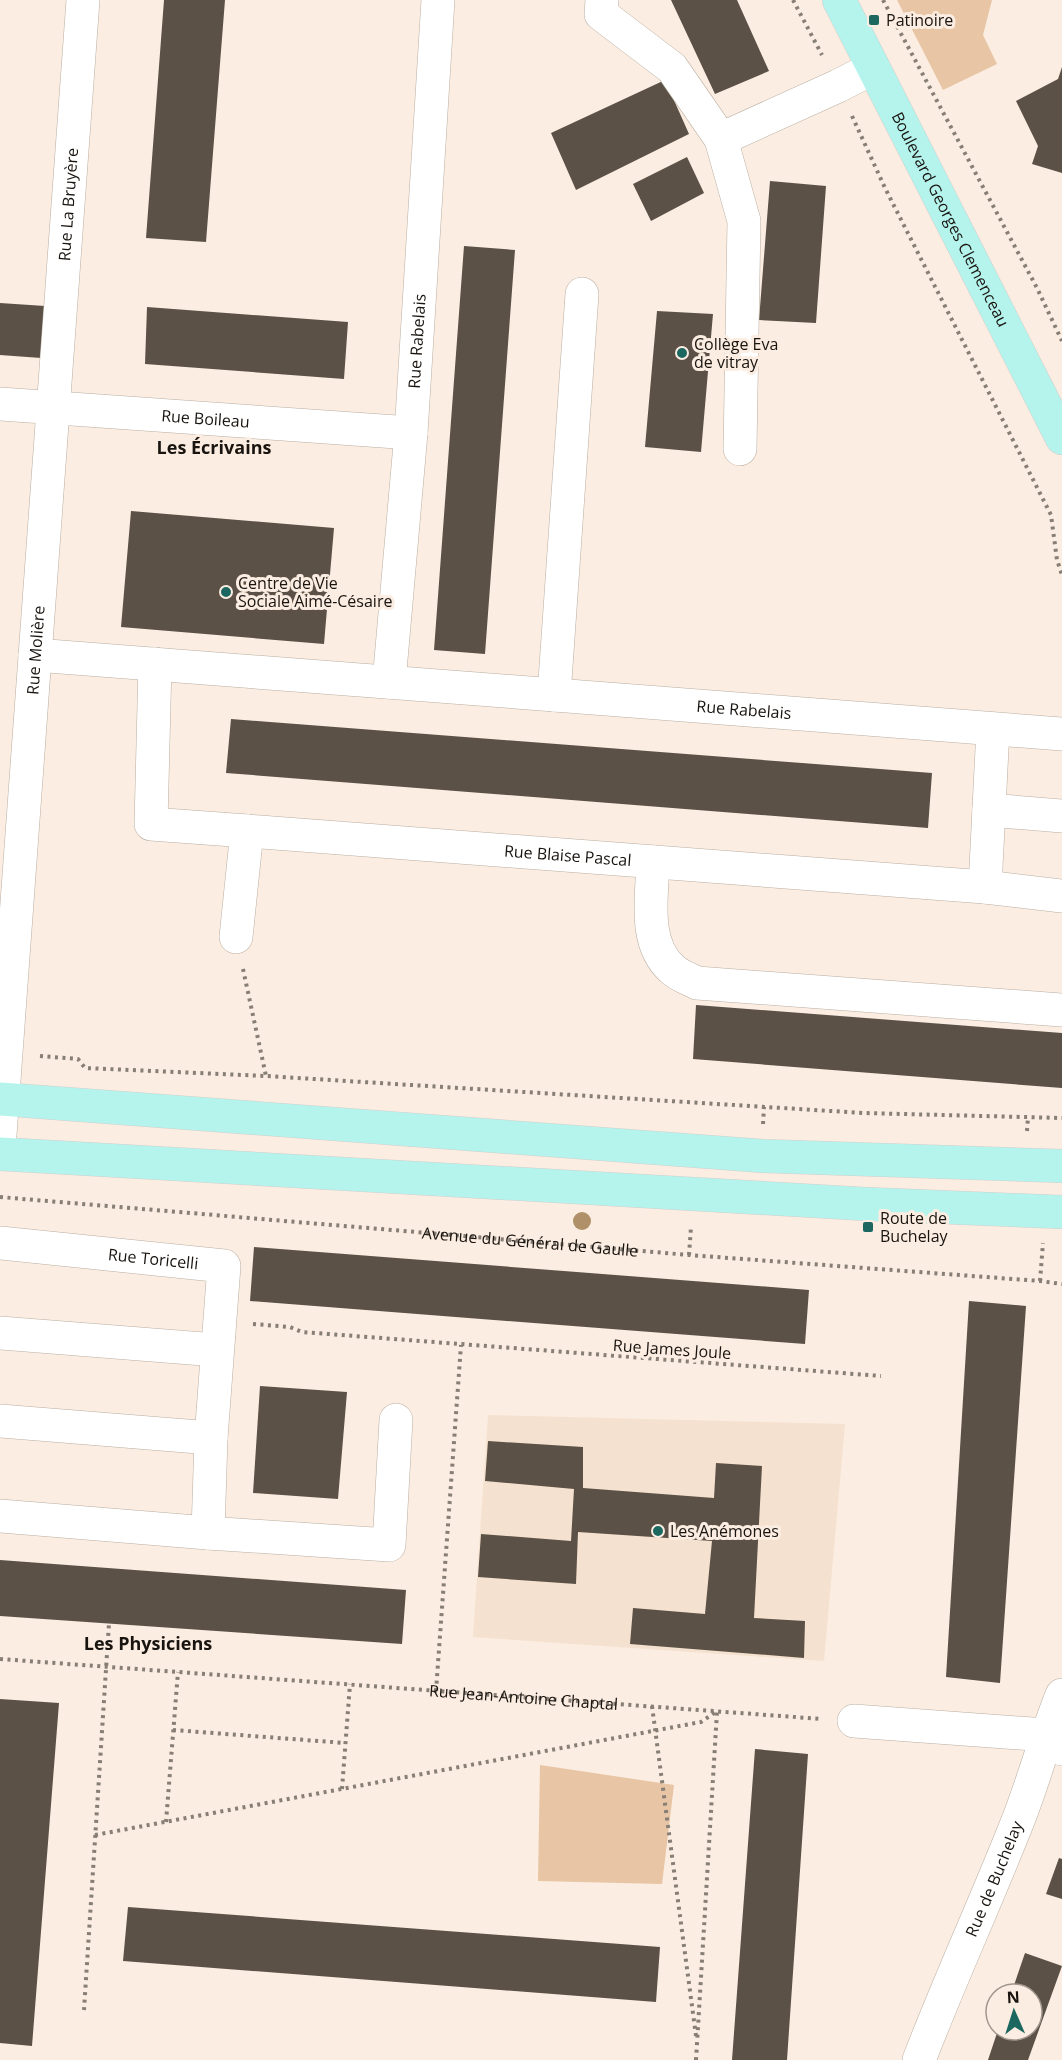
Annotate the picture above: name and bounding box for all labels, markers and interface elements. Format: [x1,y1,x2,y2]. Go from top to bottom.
place label: Patinoire [886,9,953,31]
marker: Patinoire [867,13,881,27]
street label: Boulevard Georges Clemenceau [887,108,1015,330]
street label: Rue La Bruyère [53,147,83,262]
street label: Rue Rabelais [403,293,431,389]
place label: Collège Eva de vitray [694,333,778,373]
marker: Collège Eva de vitray [675,346,689,360]
street label: Rue Boileau [161,404,250,433]
district label: Les Écrivains [157,435,271,459]
place label: Centre de Vie Sociale Aimé-Césaire [238,572,392,612]
marker: Centre de Vie Sociale Aimé-Césaire [219,585,233,599]
street label: Rue Molière [21,605,50,696]
street label: Rue Rabelais [696,695,792,724]
street label: Rue Blaise Pascal [503,840,632,871]
place label: Route de Buchelay [880,1207,949,1247]
marker: Route de Buchelay [861,1220,875,1234]
street label: Avenue du Général de Gaulle [421,1222,639,1262]
street label: Rue Toricelli [107,1243,199,1274]
street label: Rue James Joule [612,1334,732,1364]
place label: Les Anémones [670,1520,779,1542]
marker: Les Anémones [651,1524,665,1538]
district label: Les Physiciens [84,1631,212,1655]
street label: Rue Jean-Antoine Chaptal [428,1679,619,1715]
street label: Rue de Buchelay [960,1817,1028,1940]
north arrow [984,1982,1044,2042]
text: N [1006,1986,1020,2008]

